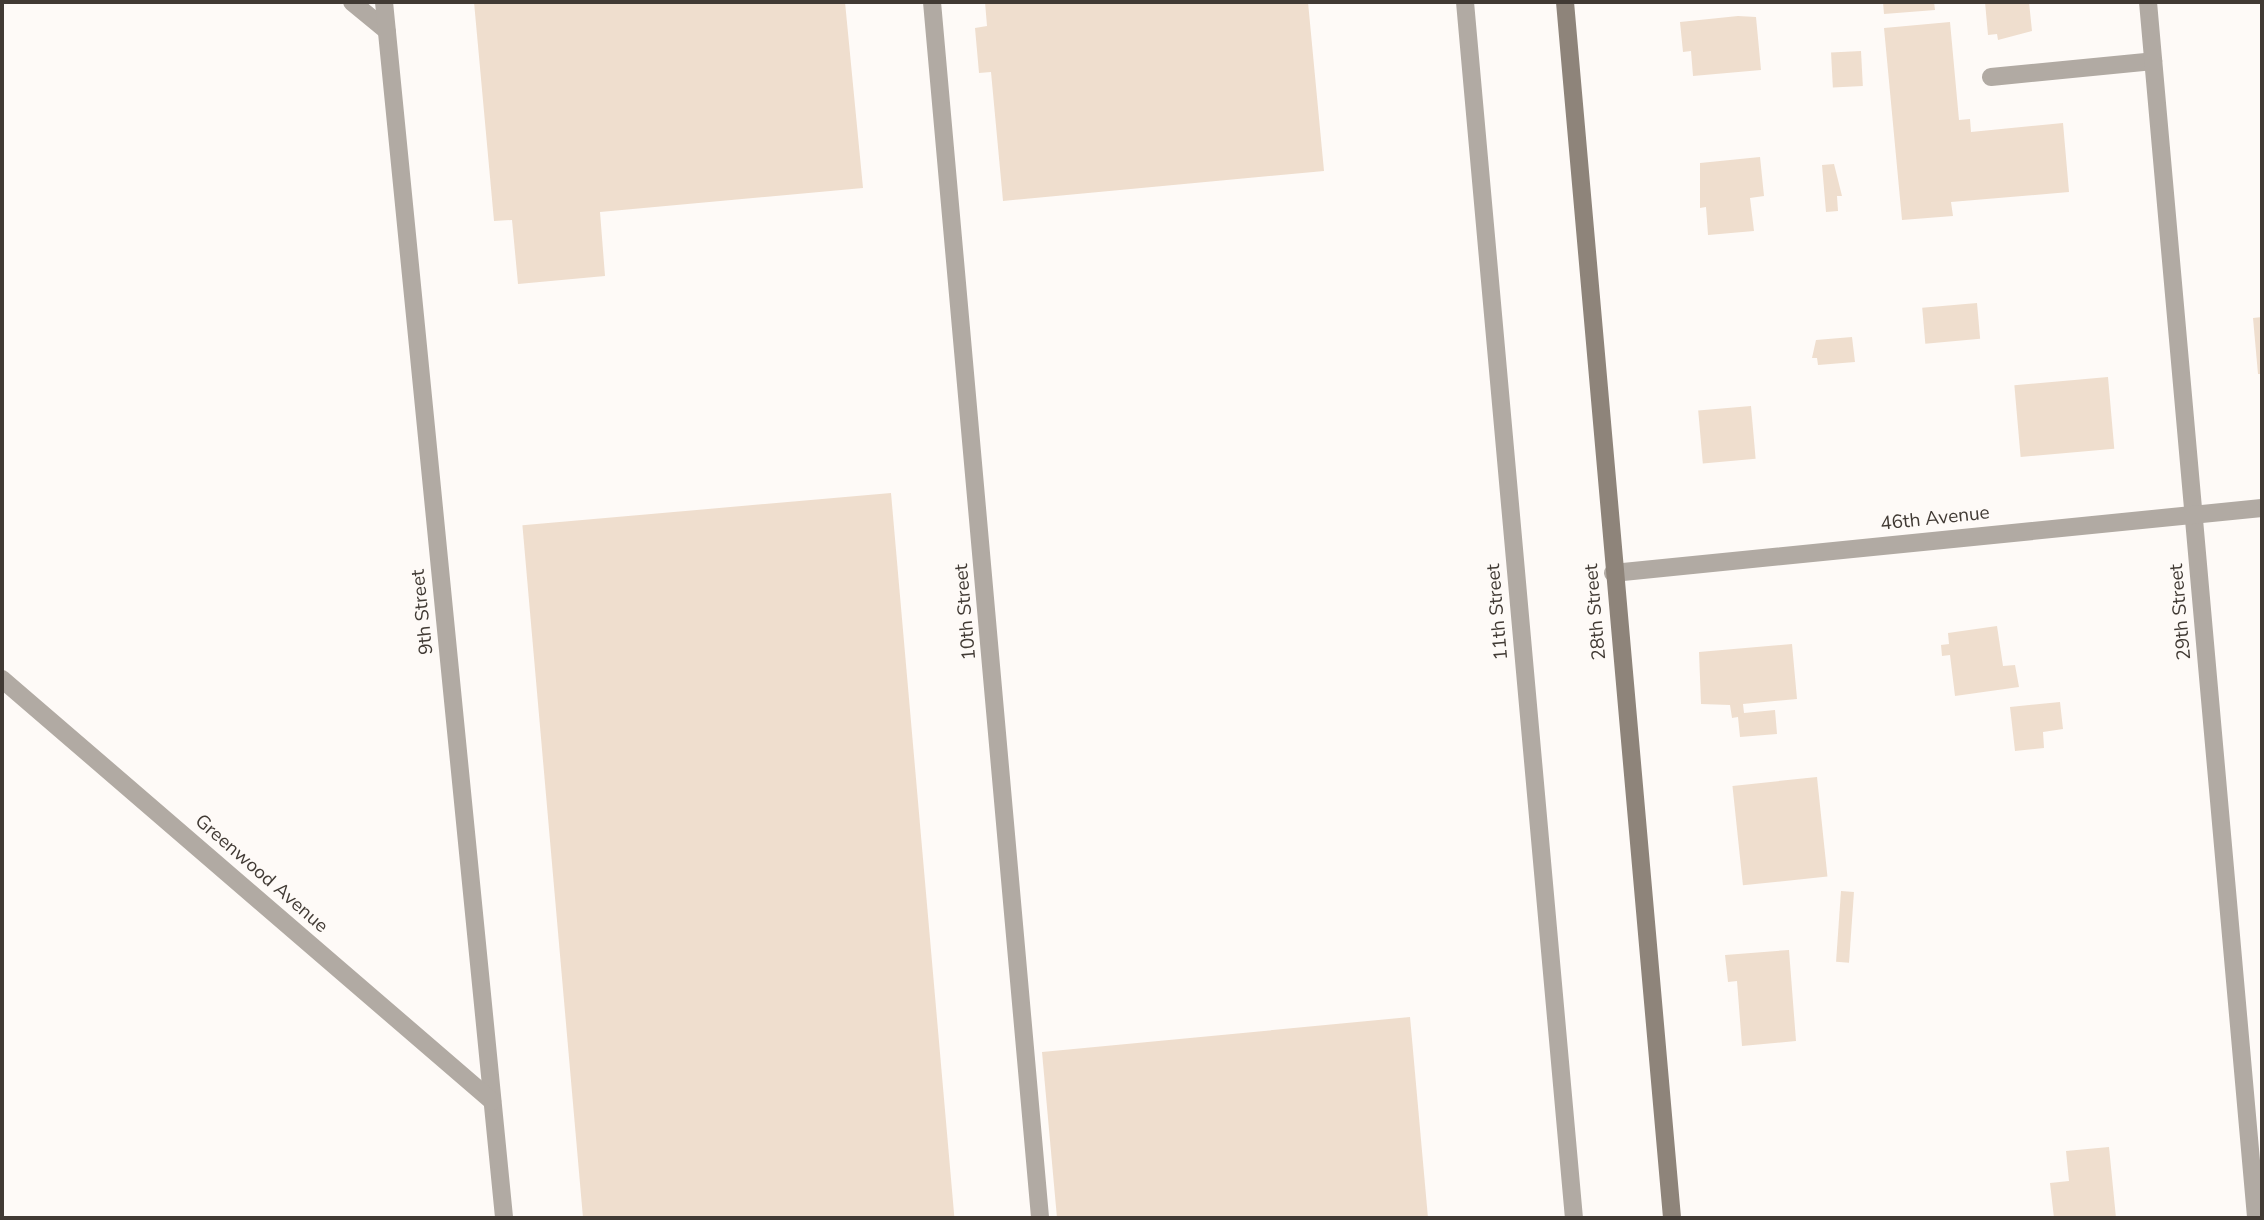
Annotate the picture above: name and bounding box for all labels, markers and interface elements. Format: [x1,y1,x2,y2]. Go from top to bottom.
street label: 46th Avenue [1879,502,1991,536]
street label: 10th Street [950,563,982,661]
street label: 11th Street [1482,563,1514,661]
street label: 28th Street [1580,563,1612,661]
street label: 29th Street [2165,563,2197,661]
street label: 9th Street [407,568,439,656]
street label: Greenwood Avenue [190,810,332,938]

